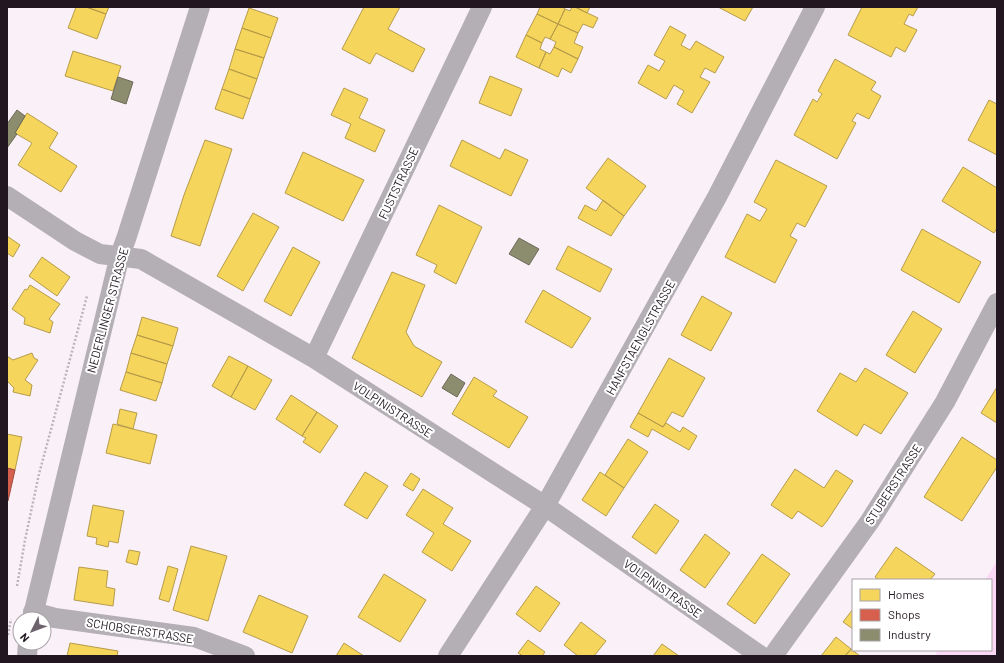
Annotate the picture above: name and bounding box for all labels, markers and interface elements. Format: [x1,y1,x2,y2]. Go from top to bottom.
street label: FUSTSTRASSE [375,145,421,221]
street label: NEDERLINGER STRASSE [84,246,130,374]
street label: HANFSTAENGLSTRASSE [603,277,677,397]
street label: VOLPINISTRASSE [351,378,435,440]
street label: STUBERSTRASSE [862,441,924,527]
street label: VOLPINISTRASSE [621,556,705,620]
legend [852,579,992,651]
text: Homes [888,587,925,601]
text: Shops [888,607,921,621]
north arrow [12,611,52,651]
street label: SCHOBSERSTRASSE [85,615,195,645]
text: Industry [888,627,931,641]
text: N [17,631,31,645]

